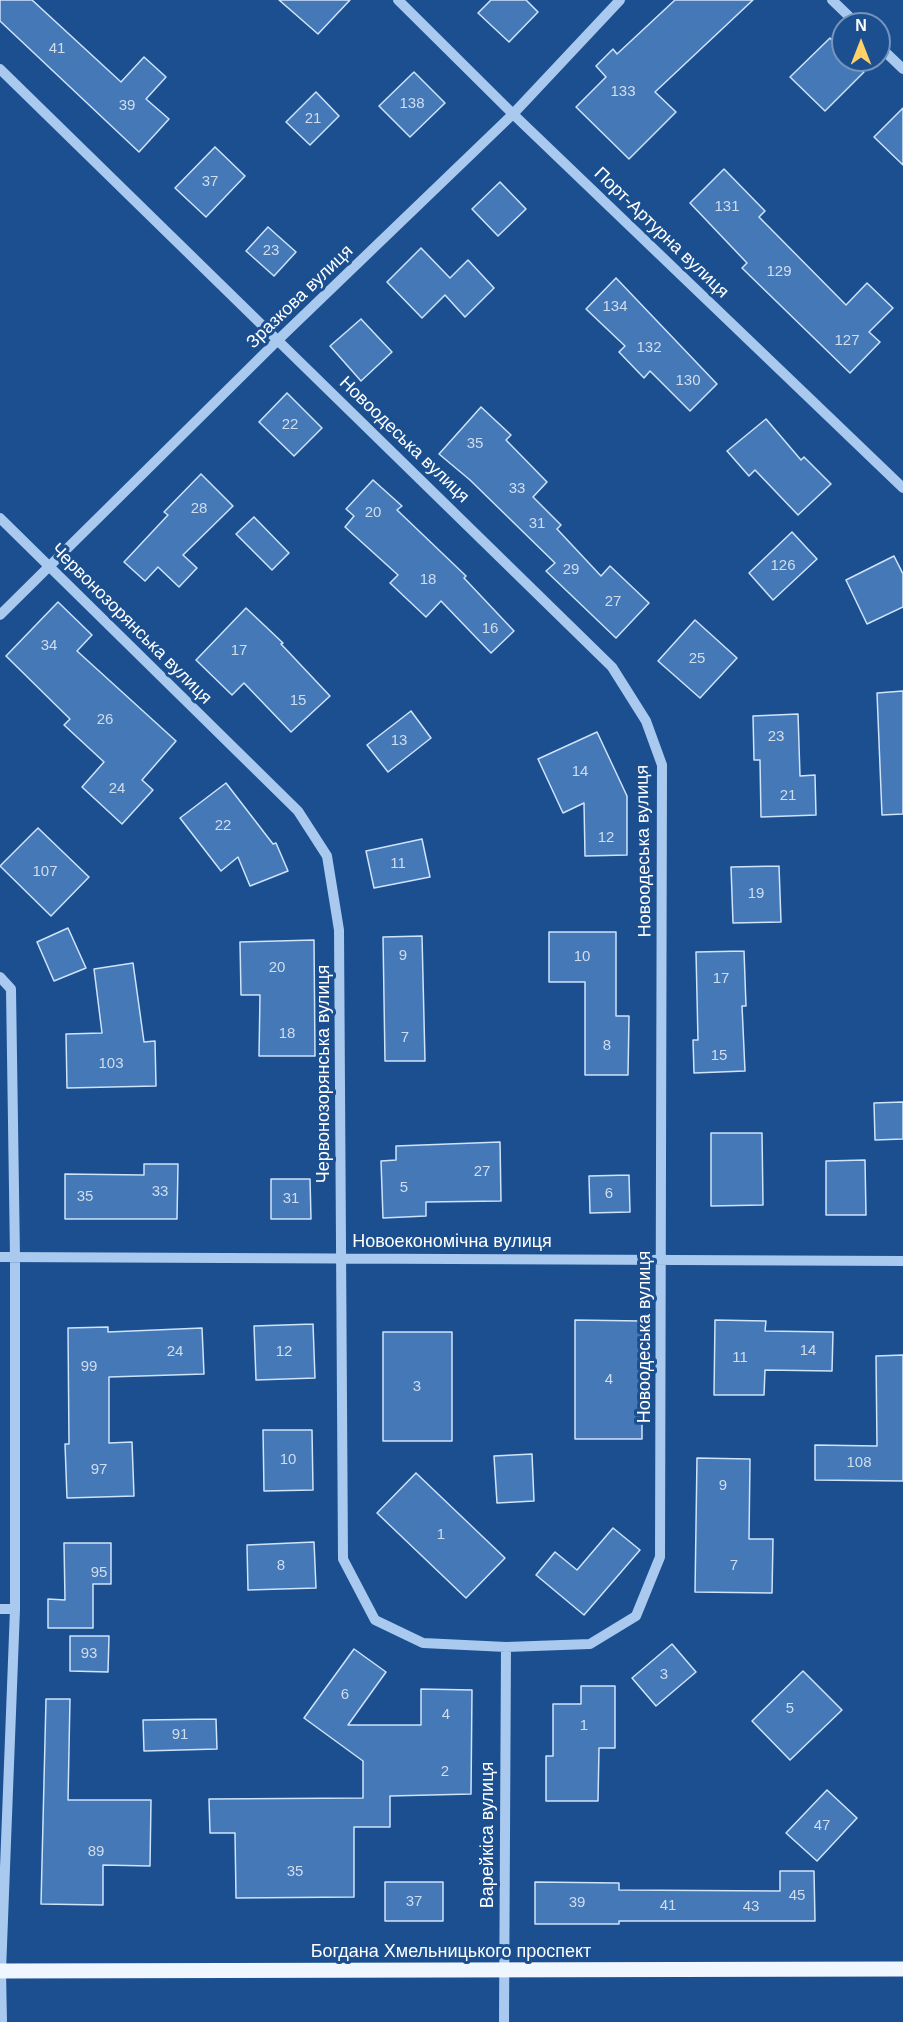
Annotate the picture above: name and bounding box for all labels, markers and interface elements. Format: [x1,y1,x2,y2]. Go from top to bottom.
north arrow [831,12,891,72]
text: N [855,17,867,34]
house number: 41 [49,40,65,58]
house number: 133 [610,83,636,101]
house number: 138 [399,95,425,113]
house number: 39 [119,97,135,115]
house number: 21 [305,110,321,128]
street label: Порт-Артурна вулиця [589,163,733,303]
house number: 37 [202,173,218,191]
house number: 131 [714,198,740,216]
street label: Зразкова вулиця [242,241,358,353]
house number: 23 [263,242,279,260]
house number: 129 [766,263,792,281]
house number: 134 [602,298,628,316]
house number: 127 [834,332,860,350]
house number: 132 [636,339,662,357]
street label: Новоодеська вулиця [334,372,474,508]
house number: 130 [675,372,701,390]
house number: 22 [282,416,298,434]
house number: 35 [467,435,483,453]
house number: 33 [509,480,525,498]
house number: 28 [191,500,207,518]
house number: 20 [365,504,381,522]
house number: 31 [529,515,545,533]
street label: Червонозорянська вулиця [46,539,216,709]
house number: 126 [770,557,796,575]
house number: 29 [563,561,579,579]
house number: 18 [420,571,436,589]
house number: 27 [605,593,621,611]
house number: 16 [482,620,498,638]
house number: 34 [41,637,57,655]
house number: 17 [231,642,247,660]
house number: 25 [689,650,705,668]
house number: 15 [290,692,306,710]
house number: 26 [97,711,113,729]
house number: 23 [768,728,784,746]
house number: 13 [391,732,407,750]
house number: 14 [572,763,588,781]
street label: Новоодеська вулиця [632,765,656,937]
house number: 24 [109,780,125,798]
house number: 21 [780,787,796,805]
house number: 22 [215,817,231,835]
house number: 12 [598,829,614,847]
house number: 11 [390,855,406,873]
house number: 107 [32,863,58,881]
house number: 19 [748,885,764,903]
house number: 9 [399,947,407,965]
house number: 10 [574,948,590,966]
house number: 20 [269,959,285,977]
street label: Червонозорянська вулиця [313,965,335,1183]
house number: 17 [713,970,729,988]
house number: 18 [279,1025,295,1043]
house number: 7 [401,1029,409,1047]
house number: 8 [603,1037,611,1055]
house number: 15 [711,1047,727,1065]
house number: 103 [98,1055,124,1073]
house number: 27 [474,1163,490,1181]
house number: 5 [400,1179,408,1197]
house number: 33 [152,1183,168,1201]
house number: 6 [605,1185,613,1203]
house number: 35 [77,1188,93,1206]
house number: 31 [283,1190,299,1208]
street label: Новоекономічна вулиця [352,1231,552,1253]
street label: Новоодеська вулиця [634,1251,656,1423]
house number: 14 [800,1342,816,1360]
house number: 24 [167,1343,183,1361]
house number: 12 [276,1343,292,1361]
house number: 11 [732,1349,748,1367]
house number: 99 [81,1358,97,1376]
house number: 4 [605,1371,613,1389]
house number: 3 [413,1378,421,1396]
house number: 10 [280,1451,296,1469]
house number: 108 [846,1454,872,1472]
house number: 97 [91,1461,107,1479]
house number: 9 [719,1477,727,1495]
house number: 1 [437,1526,445,1544]
house number: 8 [277,1557,285,1575]
house number: 7 [730,1557,738,1575]
house number: 95 [91,1564,107,1582]
house number: 93 [81,1645,97,1663]
house number: 3 [660,1666,668,1684]
house number: 6 [341,1686,349,1704]
house number: 5 [786,1700,794,1718]
house number: 4 [442,1706,450,1724]
house number: 1 [580,1717,588,1735]
house number: 91 [172,1726,188,1744]
street label: Варейкіса вулиця [477,1762,499,1908]
house number: 2 [441,1763,449,1781]
house number: 47 [814,1817,830,1835]
house number: 89 [88,1843,104,1861]
house number: 35 [287,1863,303,1881]
house number: 45 [789,1887,805,1905]
house number: 37 [406,1893,422,1911]
house number: 39 [569,1894,585,1912]
house number: 41 [660,1897,676,1915]
house number: 43 [743,1898,759,1916]
street label: Богдана Хмельницького проспект [311,1941,591,1963]

